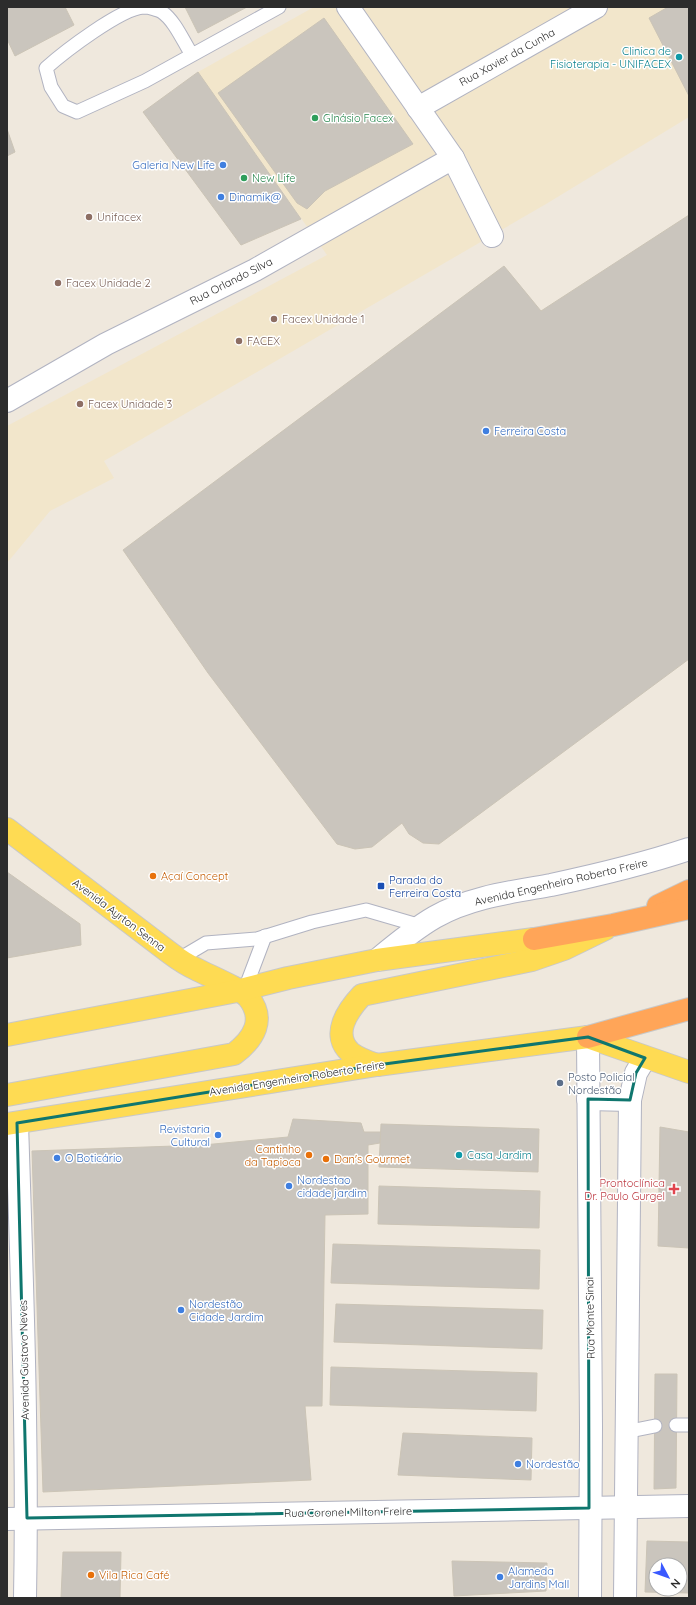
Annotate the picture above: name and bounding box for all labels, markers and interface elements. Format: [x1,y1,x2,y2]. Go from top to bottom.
street label: Rua Xavier da Cunha [457,25,557,89]
place label: Clinica de Fisioterapia - UNIFACEX [550,44,671,71]
marker: Clinica de Fisioterapia - UNIFACEX [674,52,684,62]
place label: GInásio Facex [323,111,393,125]
marker: GInásio Facex [310,113,320,123]
place label: Galeria New Life [132,158,215,172]
marker: Galeria New Life [218,160,228,170]
place label: New Life [252,171,295,185]
marker: New Life [239,173,249,183]
place label: Dinamik@ [229,190,282,204]
marker: Dinamik@ [216,192,226,202]
place label: Unifacex [97,210,141,224]
marker: Unifacex [84,212,94,222]
street label: Rua Orlando Silva [187,254,275,308]
place label: Facex Unidade 2 [66,276,151,290]
marker: Facex Unidade 2 [53,278,63,288]
place label: Facex Unidade 1 [282,312,365,326]
marker: Facex Unidade 1 [269,314,279,324]
place label: FACEX [247,334,280,348]
marker: FACEX [234,336,244,346]
place label: Facex Unidade 3 [88,397,173,411]
marker: Facex Unidade 3 [75,399,85,409]
place label: Ferreira Costa [494,424,566,438]
marker: Ferreira Costa [481,426,491,436]
street label: Avenida Engenheiro Roberto Freire [473,855,649,909]
place label: Açaí Concept [161,869,229,883]
marker: Açaí Concept [148,871,158,881]
place label: Parada do Ferreira Costa [389,873,461,900]
street label: Avenida Ayrton Senna [70,876,168,954]
marker: Parada do Ferreira Costa [376,881,386,891]
street label: Avenida Engenheiro Roberto Freire [208,1057,386,1099]
place label: Posto Policial Nordestão [568,1070,635,1097]
marker: Posto Policial Nordestão [555,1078,565,1088]
place label: Revistaria Cultural [160,1122,210,1149]
marker: Revistaria Cultural [213,1130,223,1140]
place label: Cantinho da Tapioca [244,1142,301,1169]
place label: Casa Jardim [467,1148,532,1162]
marker: Cantinho da Tapioca [304,1150,314,1160]
marker: Casa Jardim [454,1150,464,1160]
place label: O Boticário [65,1151,122,1165]
place label: Dan's Gourmet [334,1152,410,1166]
marker: O Boticário [52,1153,62,1163]
marker: Dan's Gourmet [321,1154,331,1164]
place label: Nordestao cidade jardim [297,1173,367,1200]
place label: Prontoclínica Dr. Paulo Gurgel [584,1176,665,1203]
marker: Nordestao cidade jardim [284,1181,294,1191]
marker: Prontoclínica Dr. Paulo Gurgel [668,1183,680,1195]
street label: Rua Monte Sinai [582,1277,598,1359]
place label: Nordestão Cidade Jardim [189,1297,264,1324]
street label: Avenida Gustavo Neves [16,1300,32,1420]
marker: Nordestão Cidade Jardim [176,1305,186,1315]
place label: Nordestão [526,1457,580,1471]
marker: Nordestão [513,1459,523,1469]
street label: Rua Coronel Milton Freire [284,1504,412,1520]
north arrow [648,1557,688,1597]
place label: Alameda Jardins Mall [508,1564,569,1591]
place label: Vila Rica Café [99,1568,170,1582]
marker: Vila Rica Café [86,1570,96,1580]
marker: Alameda Jardins Mall [495,1572,505,1582]
text: N [668,1576,683,1591]

